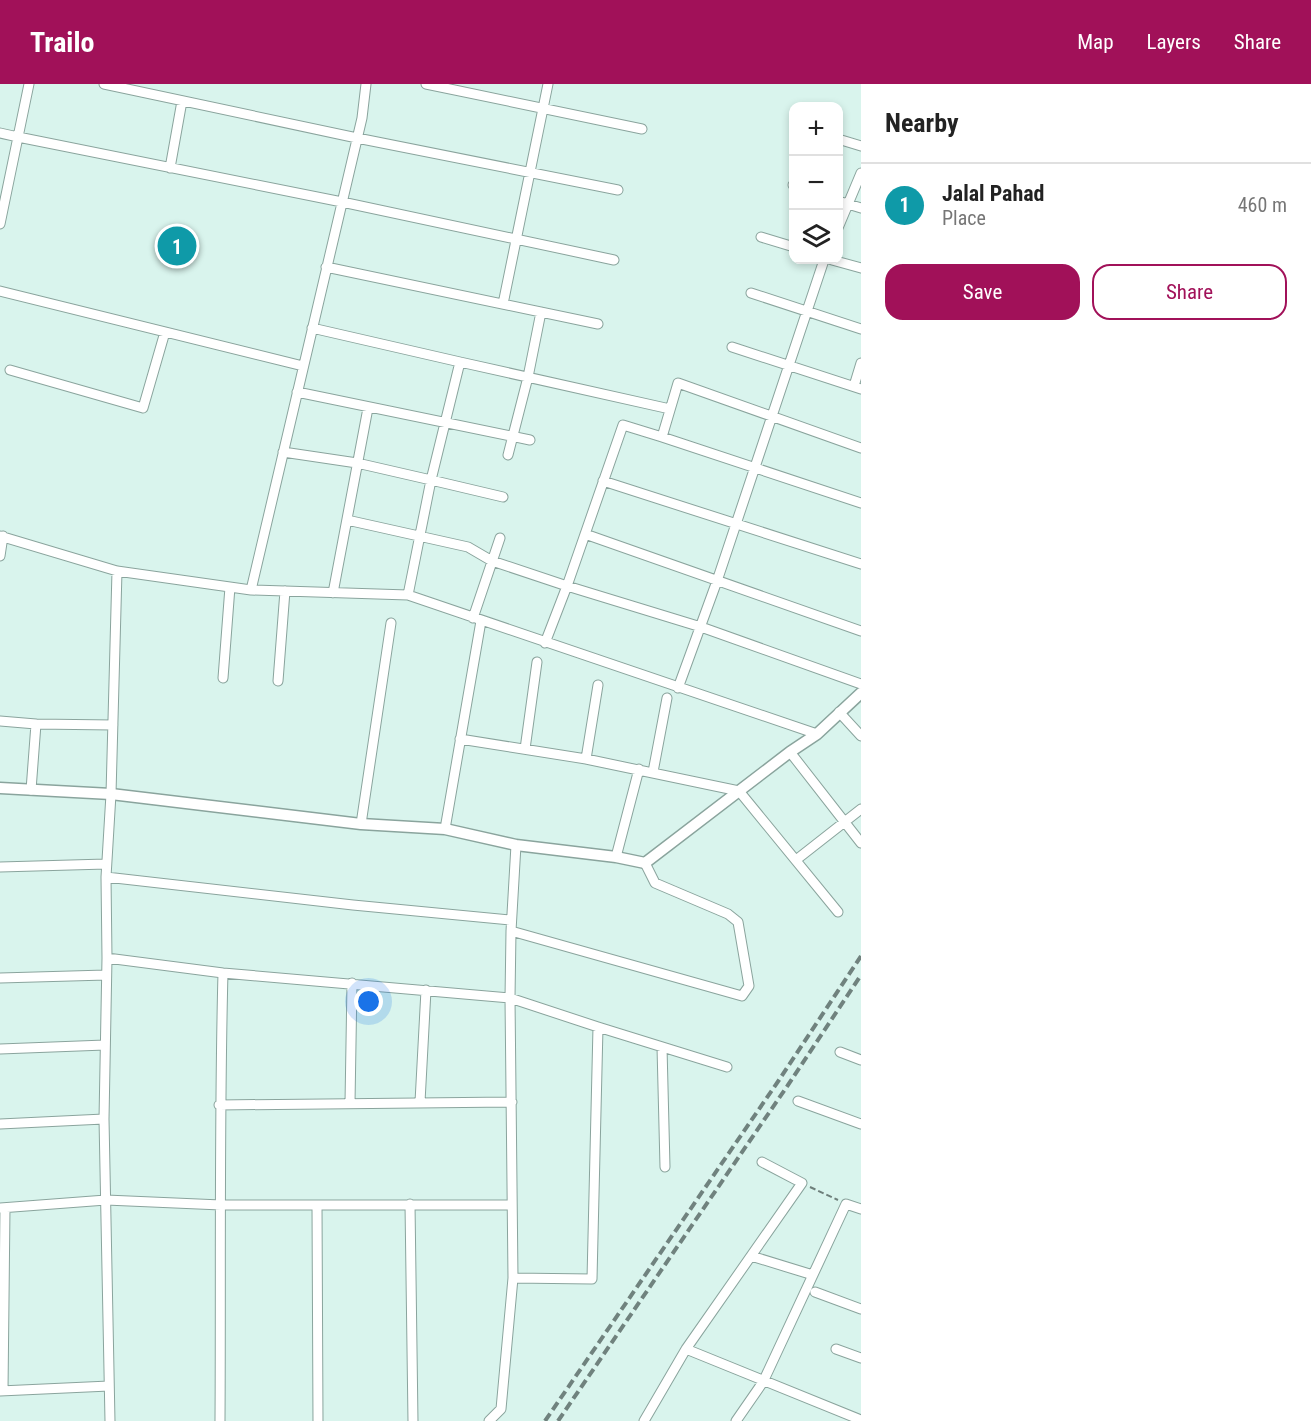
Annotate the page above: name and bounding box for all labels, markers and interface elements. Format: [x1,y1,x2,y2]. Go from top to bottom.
text: Trailo [30,26,94,59]
text: Map [1077,30,1114,54]
text: Layers [1147,30,1201,54]
text: Share [1234,30,1281,54]
map controls [789,102,843,264]
button: + [789,102,843,156]
text: Nearby [885,108,959,138]
button: − [789,156,843,210]
text: Jalal Pahad [942,181,1045,206]
text: 1 [899,193,910,217]
text: 460 m [1238,193,1287,217]
text: Place [942,206,986,230]
button: layers [789,210,843,264]
pin: 1 [158,224,196,268]
button: Save [885,264,1080,320]
button: Share [1092,264,1287,320]
your location [354,987,383,1016]

